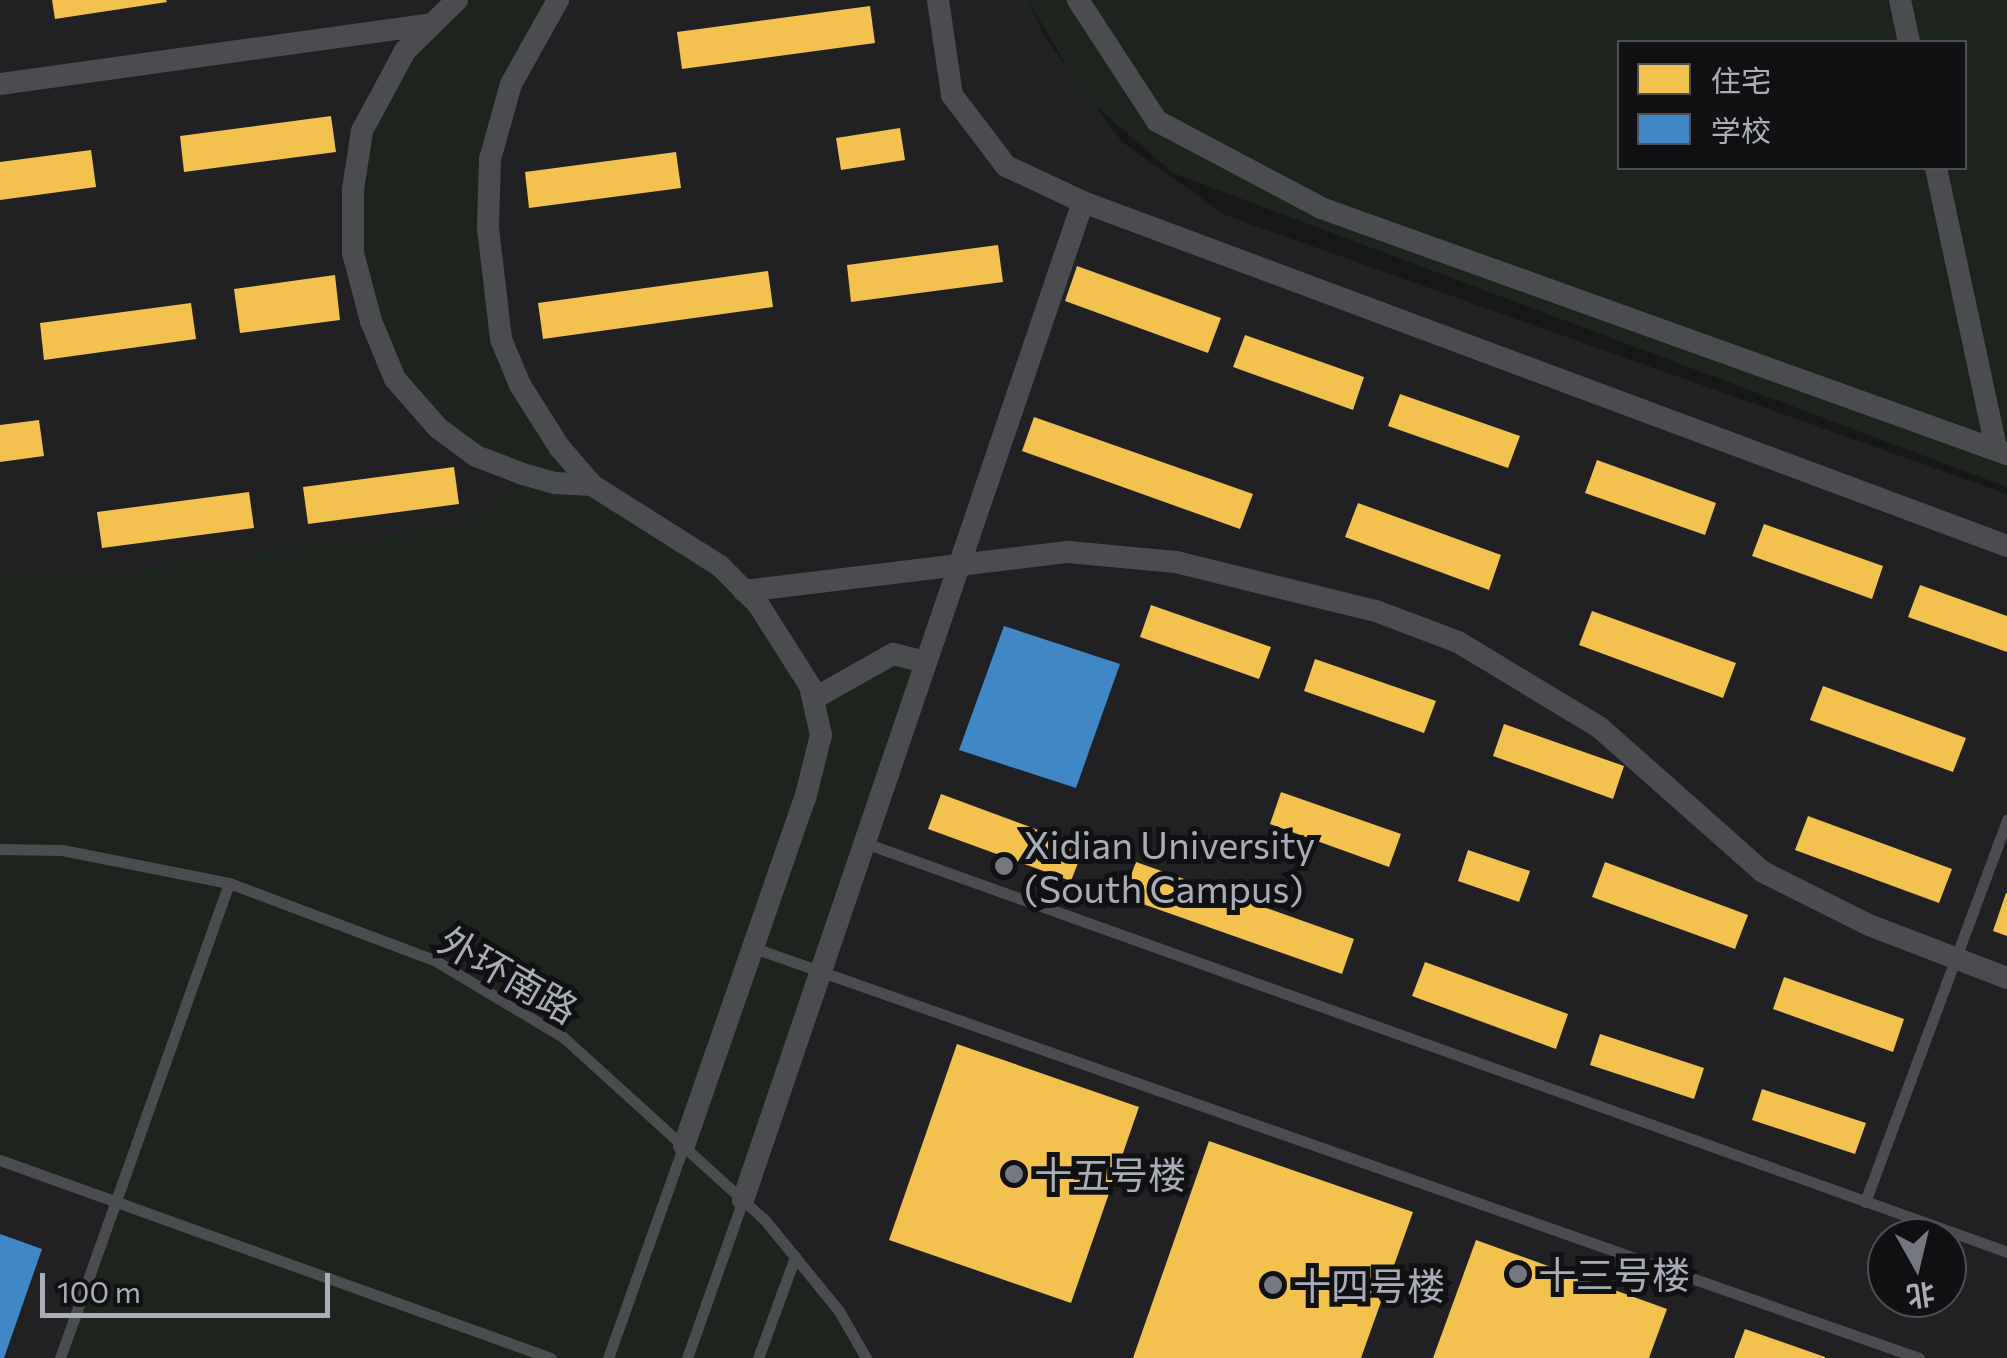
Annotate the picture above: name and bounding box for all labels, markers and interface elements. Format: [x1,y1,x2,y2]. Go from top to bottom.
legend [1617,40,1967,170]
text: 住宅 [1711,61,1771,98]
text: 学校 [1711,111,1771,148]
place label: Xidian University (South Campus) [1024,821,1315,911]
marker: Xidian University (South Campus) [993,855,1015,877]
street label: 外环南路 [432,916,586,1032]
place label: 十五号楼 [1034,1151,1186,1197]
marker: 十五号楼 [1003,1163,1025,1185]
north arrow [1867,1218,1967,1318]
place label: 十三号楼 [1538,1251,1690,1297]
scale bar [45,1253,335,1315]
place label: 十四号楼 [1293,1262,1445,1308]
marker: 十三号楼 [1507,1263,1529,1285]
text: 100 m [57,1272,141,1309]
marker: 十四号楼 [1262,1274,1284,1296]
text: 北 [1905,1277,1937,1315]

